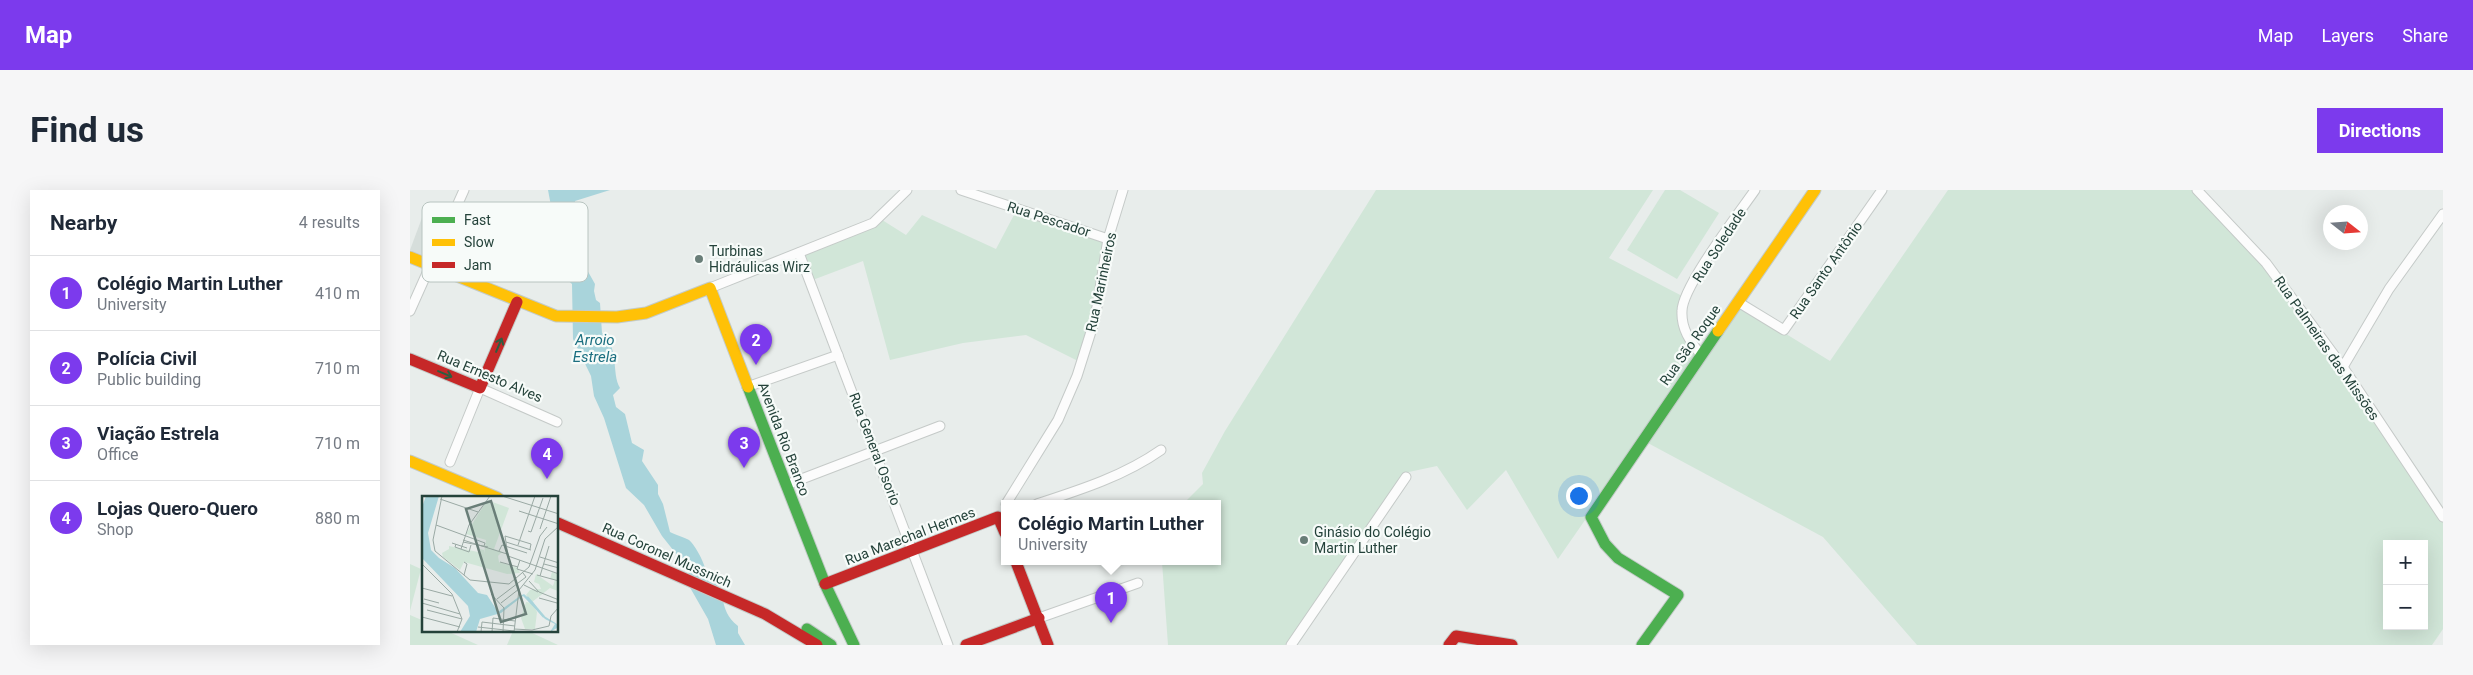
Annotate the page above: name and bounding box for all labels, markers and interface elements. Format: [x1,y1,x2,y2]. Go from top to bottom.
text: Map [25,21,72,49]
text: Map [2258,25,2293,46]
text: Layers [2321,25,2374,46]
text: Share [2402,25,2448,46]
button: Directions [2317,108,2443,153]
text: Find us [30,110,144,151]
street label: Rua Pescador [1005,198,1093,240]
legend [422,202,588,282]
street label: Rua Soledade [1689,205,1749,285]
north arrow [2323,205,2368,250]
text: Nearby [50,211,117,235]
text: Fast [464,212,491,228]
text: 4 results [299,213,360,232]
street label: Rua Santo Antônio [1786,218,1866,322]
street label: Rua Marinheiros [1083,231,1119,333]
text: Slow [464,234,495,250]
place label: Turbinas Hidráulicas Wirz [709,243,810,275]
marker: Turbinas Hidráulicas Wirz [693,253,705,265]
text: Jam [464,257,492,273]
text: Colégio Martin Luther [97,272,283,295]
street label: Rua Palmeiras das Missões [2271,273,2383,423]
text: 1 [61,284,71,303]
text: 410 m [315,284,360,303]
text: University [97,295,167,314]
street label: Rua São Roque [1656,302,1724,388]
pin: 2 [740,324,772,365]
water label: Arroio Estrela [573,331,617,366]
one-way arrow [494,338,504,353]
text: Polícia Civil [97,347,197,370]
street label: Rua Ernesto Alves [435,347,545,405]
text: 2 [61,359,71,378]
text: 710 m [315,359,360,378]
one-way arrow [437,369,452,379]
text: Public building [97,370,201,389]
street label: Avenida Rio Branco [755,380,813,498]
street label: Rua General Osorio [846,390,904,508]
text: Viação Estrela [97,422,219,445]
pin: 3 [728,427,760,468]
text: 3 [61,434,71,453]
text: 710 m [315,434,360,453]
pin: 4 [531,438,563,479]
text: Office [97,445,139,464]
your location [1566,483,1592,509]
inset map [422,496,559,632]
text: Lojas Quero-Quero [97,497,258,520]
popup [1001,500,1221,565]
street label: Rua Marechal Hermes [843,504,977,568]
text: 4 [61,509,71,528]
text: 880 m [315,509,360,528]
text: Colégio Martin Luther [1018,512,1204,535]
street label: Rua Coronel Mussnich [600,519,734,591]
text: Shop [97,520,133,539]
place label: Ginásio do Colégio Martin Luther [1314,524,1431,556]
marker: Ginásio do Colégio Martin Luther [1298,534,1310,546]
text: University [1018,535,1088,554]
map controls [2383,540,2428,630]
button: + [2383,540,2428,585]
pin: 1 [1095,582,1127,623]
button: − [2383,585,2428,630]

